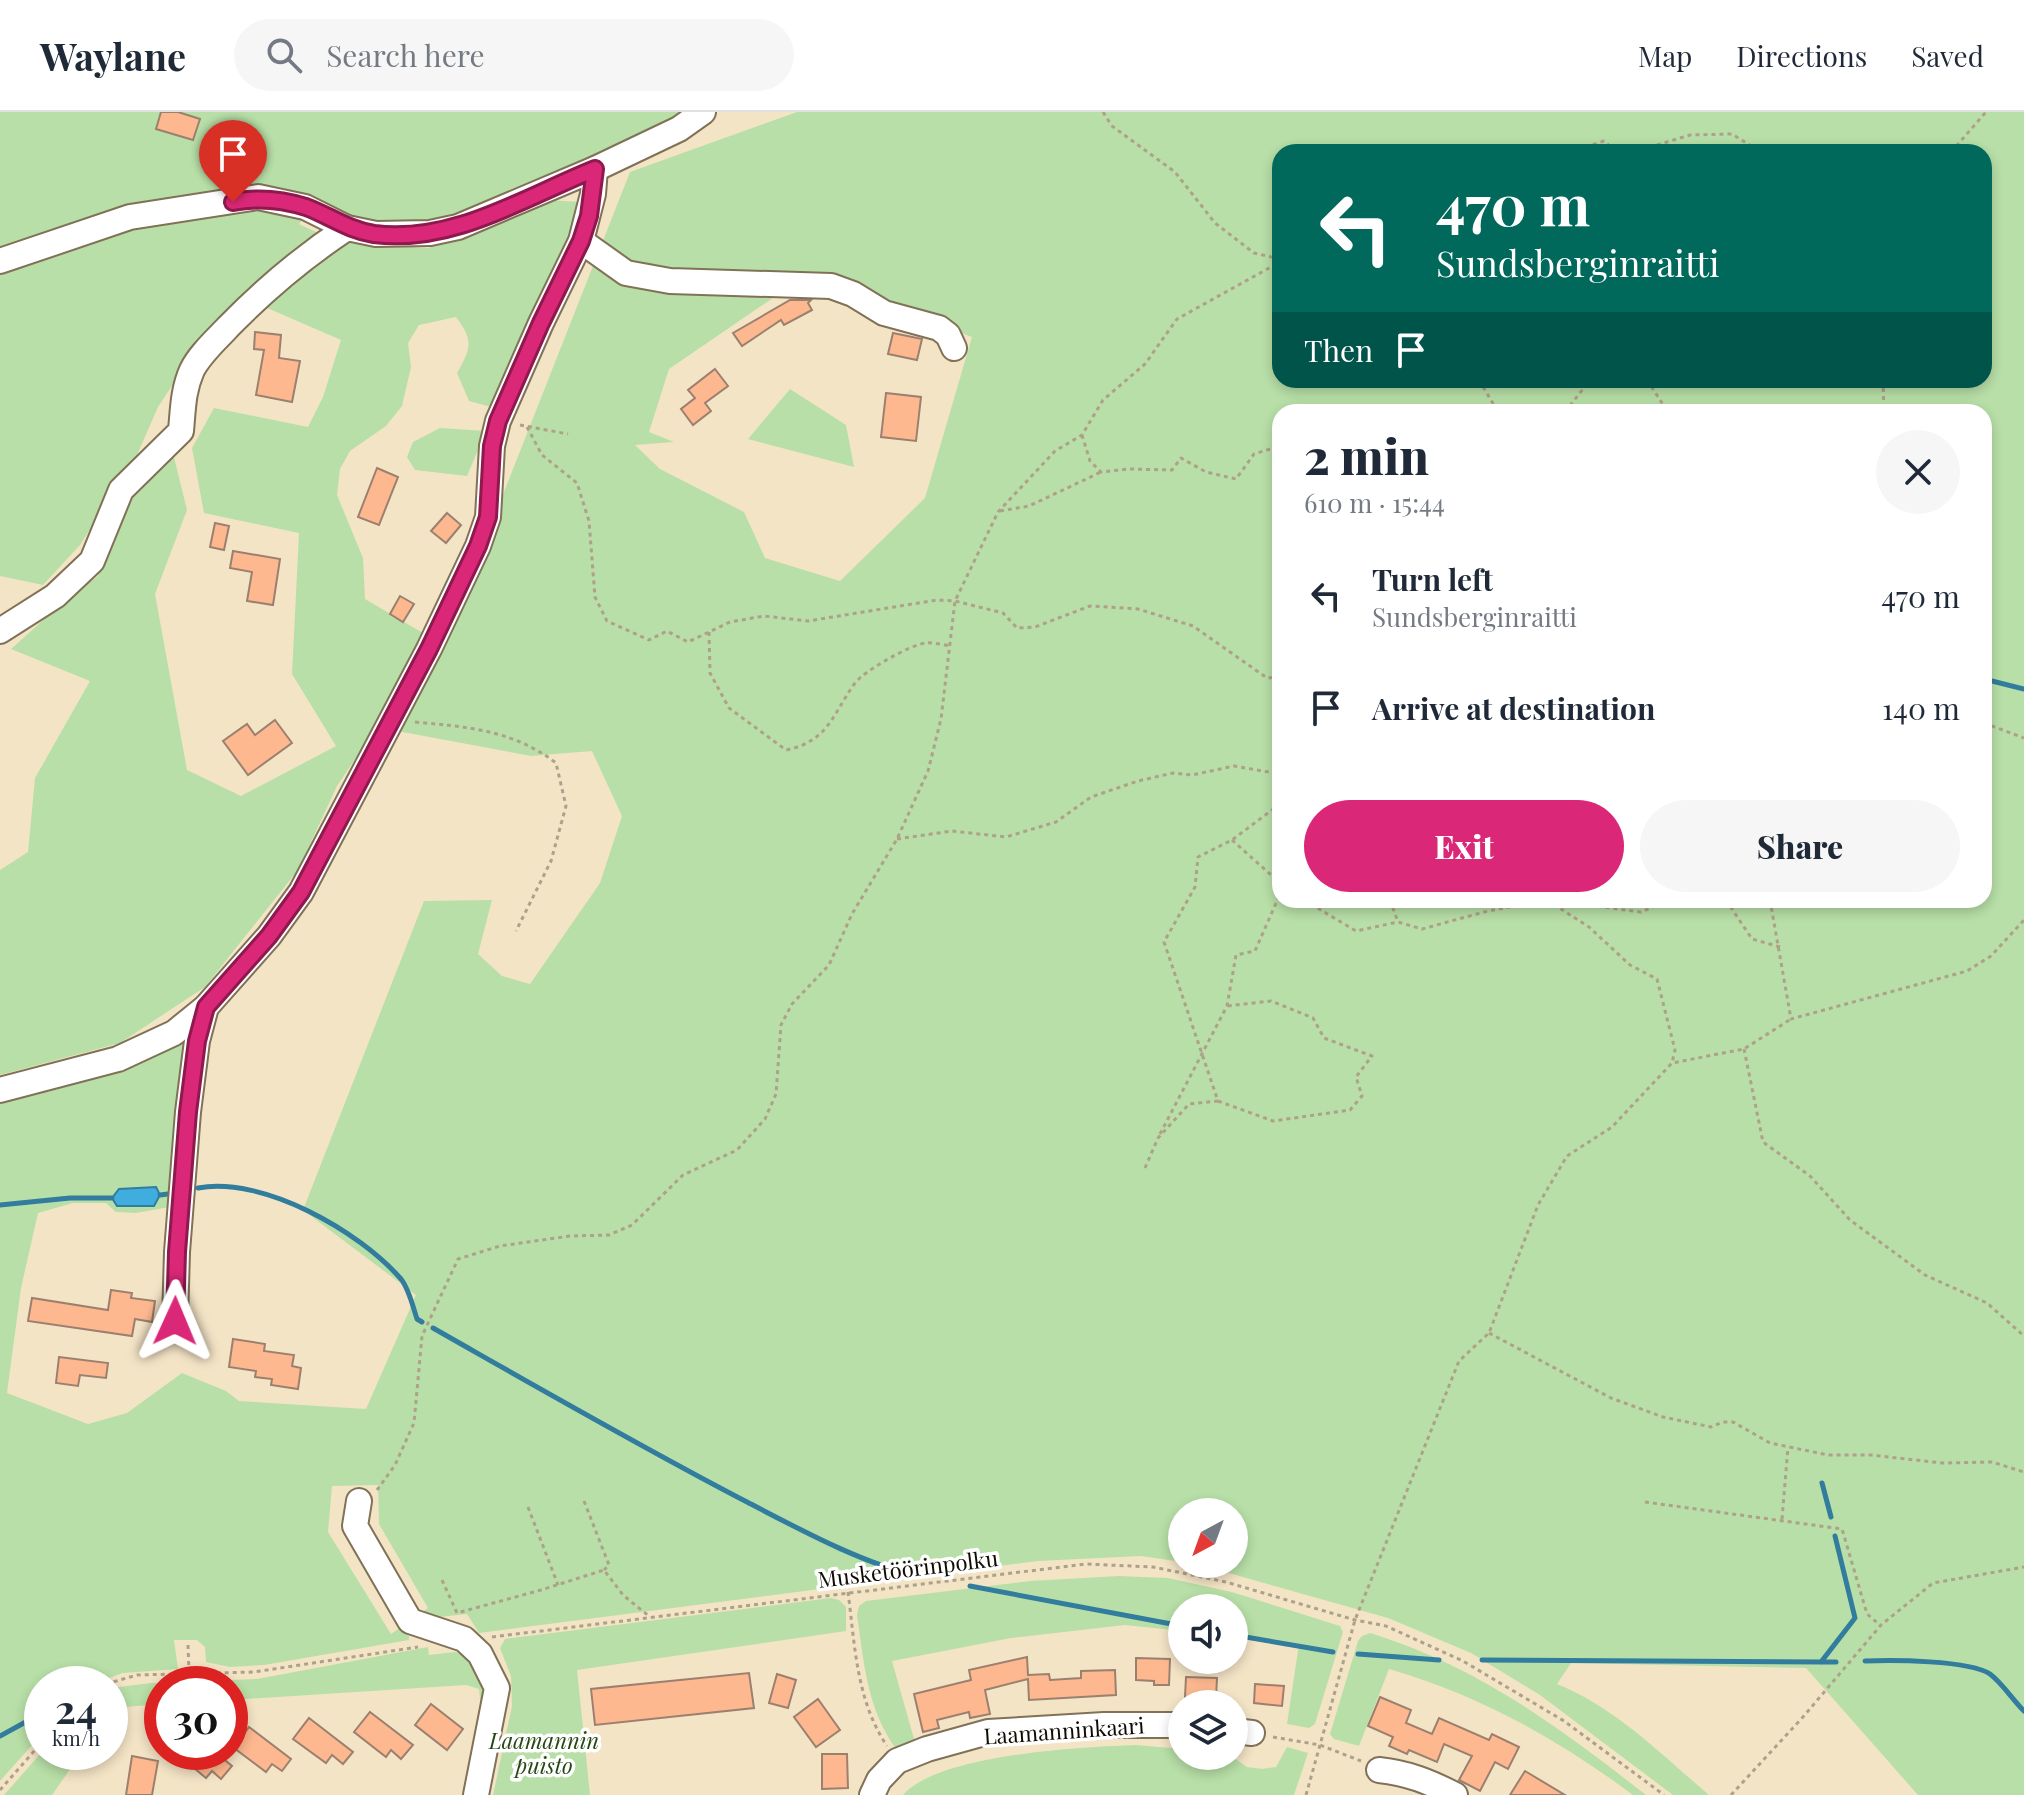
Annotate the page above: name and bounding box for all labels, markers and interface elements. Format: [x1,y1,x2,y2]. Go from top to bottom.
search box [234,19,794,91]
text: Waylane [40,30,186,81]
icon: search [262,33,306,77]
text: Search here [326,35,485,75]
text: Map [1638,37,1692,74]
text: Directions [1736,37,1867,74]
text: Saved [1911,37,1984,74]
pin [199,120,267,202]
icon: arrive [211,132,255,176]
text: 470 m [1436,166,1590,241]
icon: left [1304,176,1408,280]
text: Sundsberginraitti [1436,238,1720,286]
icon: arrive [1389,328,1433,372]
text: Then [1304,330,1373,370]
text: 2 min [1304,423,1429,487]
button: close [1876,430,1960,514]
text: 610 m · 15:44 [1304,485,1445,520]
text: Turn left [1372,559,1493,599]
icon: left [1304,574,1348,618]
text: 470 m [1881,576,1960,616]
text: Sundsberginraitti [1372,599,1577,634]
icon: arrive [1304,686,1348,730]
text: Arrive at destination [1372,688,1655,728]
text: 140 m [1882,688,1960,728]
button: Exit [1304,800,1624,892]
button: Share [1640,800,1960,892]
position arrow [133,1279,217,1363]
north arrow [1168,1498,1248,1578]
map controls [1168,1498,1248,1770]
street label: Musketöörinpolku [816,1542,1000,1594]
button: sound [1168,1594,1248,1674]
speed limit sign: 30 [144,1666,248,1770]
text: 24 [55,1681,97,1734]
button: layers [1168,1690,1248,1770]
street label: Laamanninkaari [982,1709,1145,1751]
text: km/h [52,1724,100,1751]
park label: Laamannin puisto [488,1725,599,1780]

